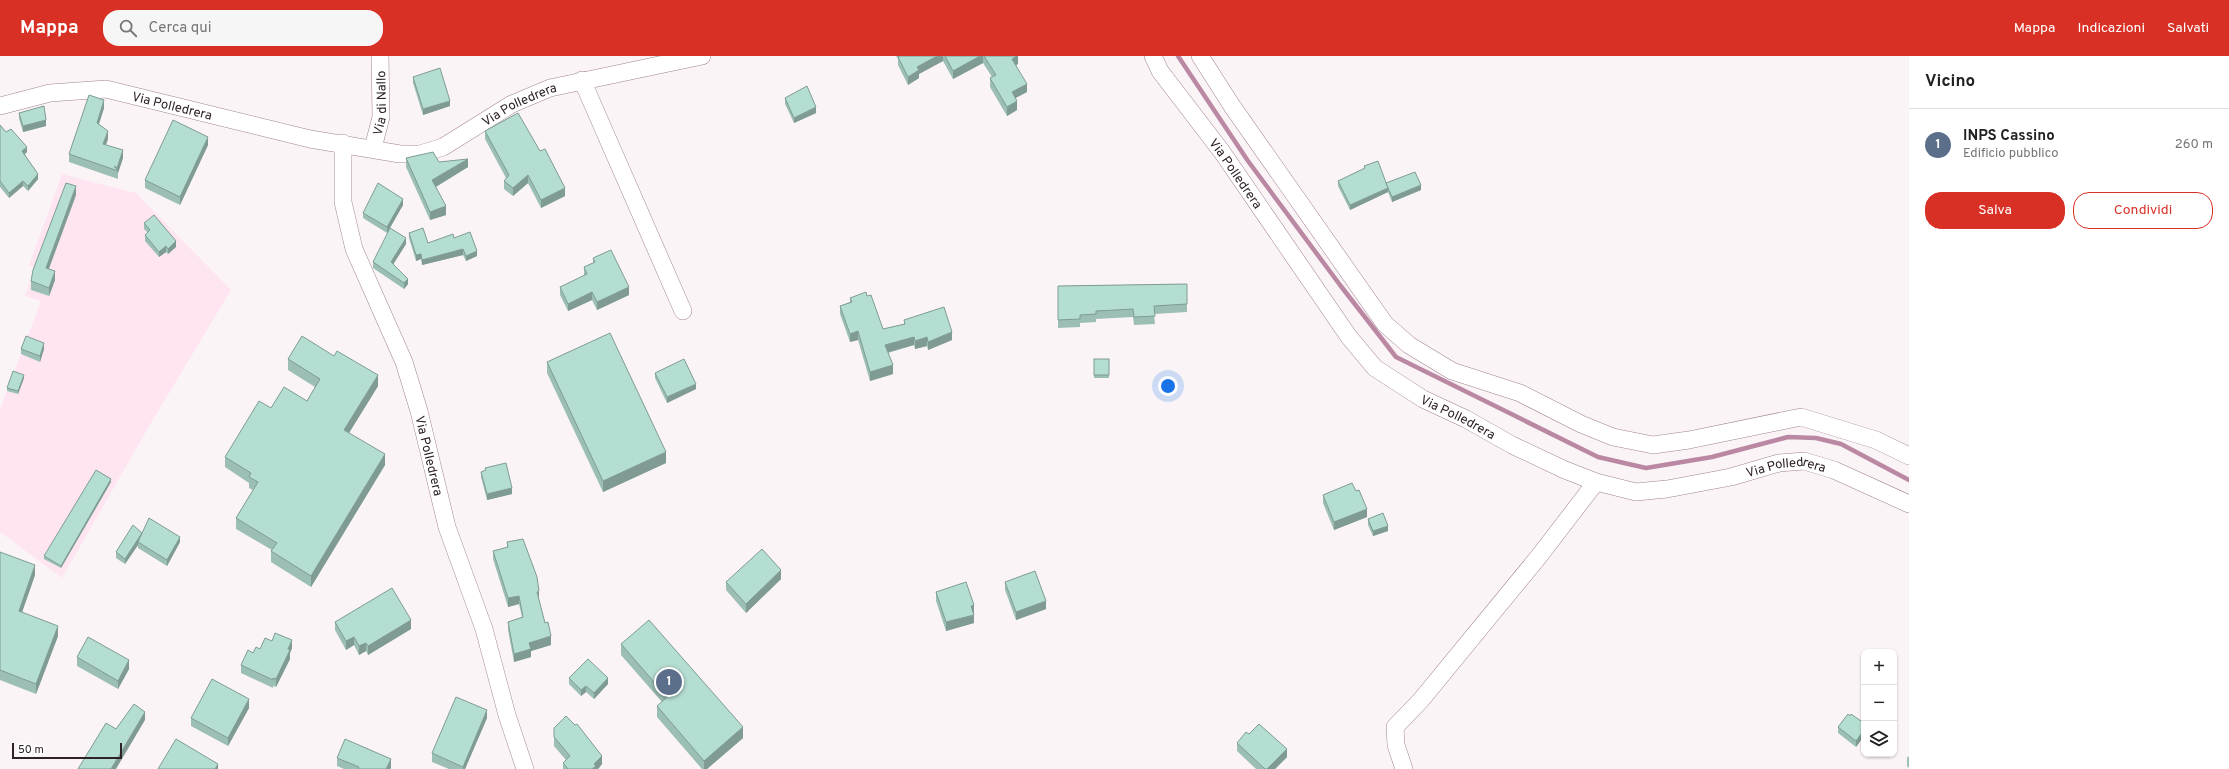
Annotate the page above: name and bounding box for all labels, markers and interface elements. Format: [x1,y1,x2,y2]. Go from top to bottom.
search box [103,10,383,46]
text: Mappa [20,16,79,40]
icon: search [117,17,139,39]
text: Cerca qui [149,19,212,38]
text: Mappa [2014,20,2055,37]
text: Indicazioni [2077,20,2145,37]
text: Salvati [2167,20,2209,37]
street label: Via di Nallo [371,70,391,137]
text: Vicino [1925,71,1975,93]
street label: Via Polledrera [480,81,558,131]
street label: Via Polledrera [130,90,214,125]
text: INPS Cassino [1963,127,2055,146]
street label: Via Polledrera [1205,136,1265,212]
text: 1 [1935,137,1941,153]
text: 260 m [2175,137,2213,153]
text: Edificio pubblico [1963,146,2059,162]
button: Salva [1925,192,2065,229]
button: Condividi [2073,192,2213,229]
your location [1158,376,1178,396]
street label: Via Polledrera [1417,393,1498,444]
street label: Via Polledrera [410,414,445,498]
street label: Via Polledrera [1744,455,1828,482]
map controls [1861,649,1897,757]
button: + [1861,649,1897,685]
pin: 1 [656,667,682,697]
button: − [1861,685,1897,721]
button: layers [1861,721,1897,757]
scale bar [12,741,122,760]
text: 50 m [18,743,44,757]

